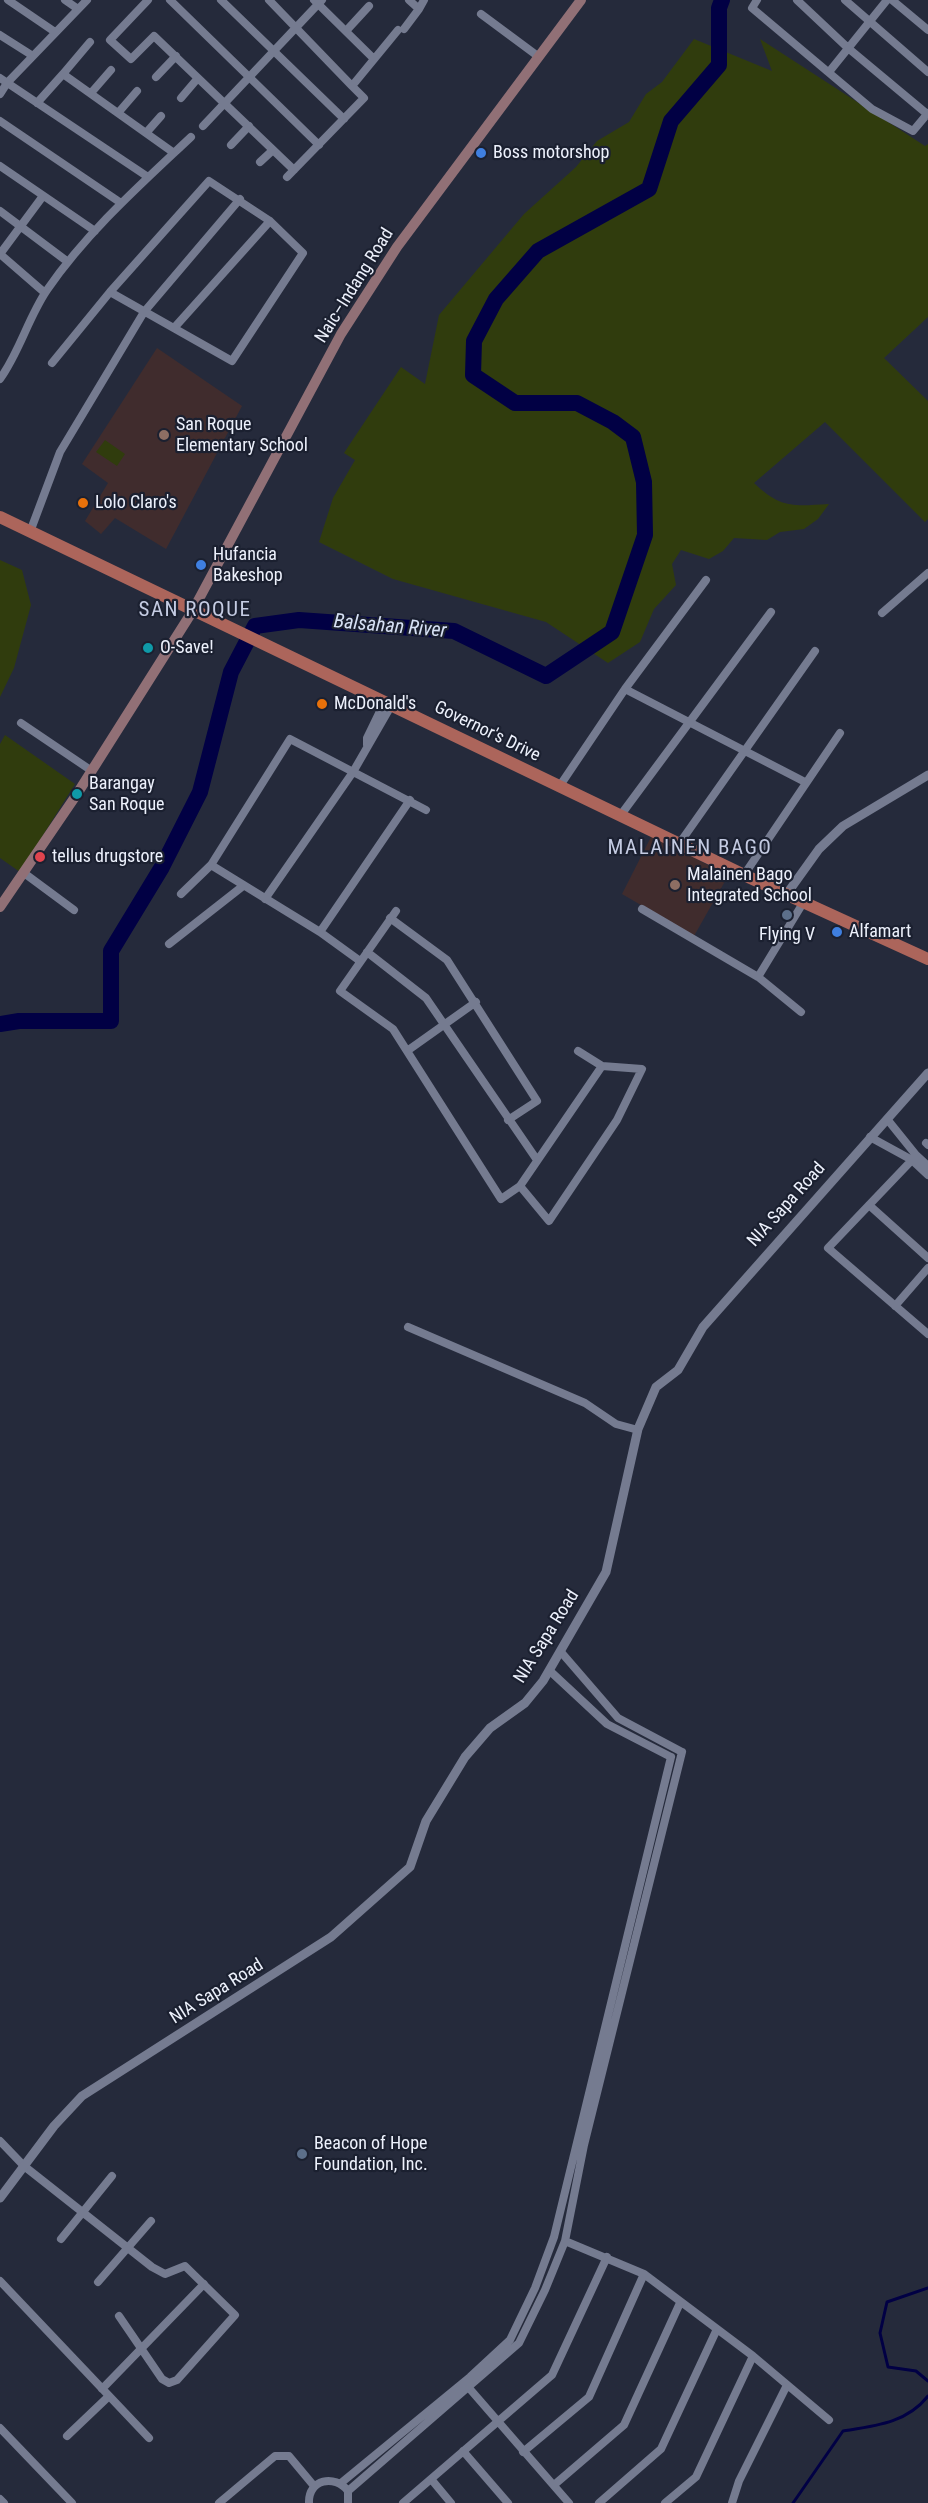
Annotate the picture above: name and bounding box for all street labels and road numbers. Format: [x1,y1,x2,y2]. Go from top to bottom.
street label: Naic–Indang Road [311,225,399,347]
street label: Governor's Drive [431,697,543,767]
street label: NIA Sapa Road [743,1158,831,1252]
street label: NIA Sapa Road [510,1586,584,1688]
street label: NIA Sapa Road [166,1955,268,2029]

